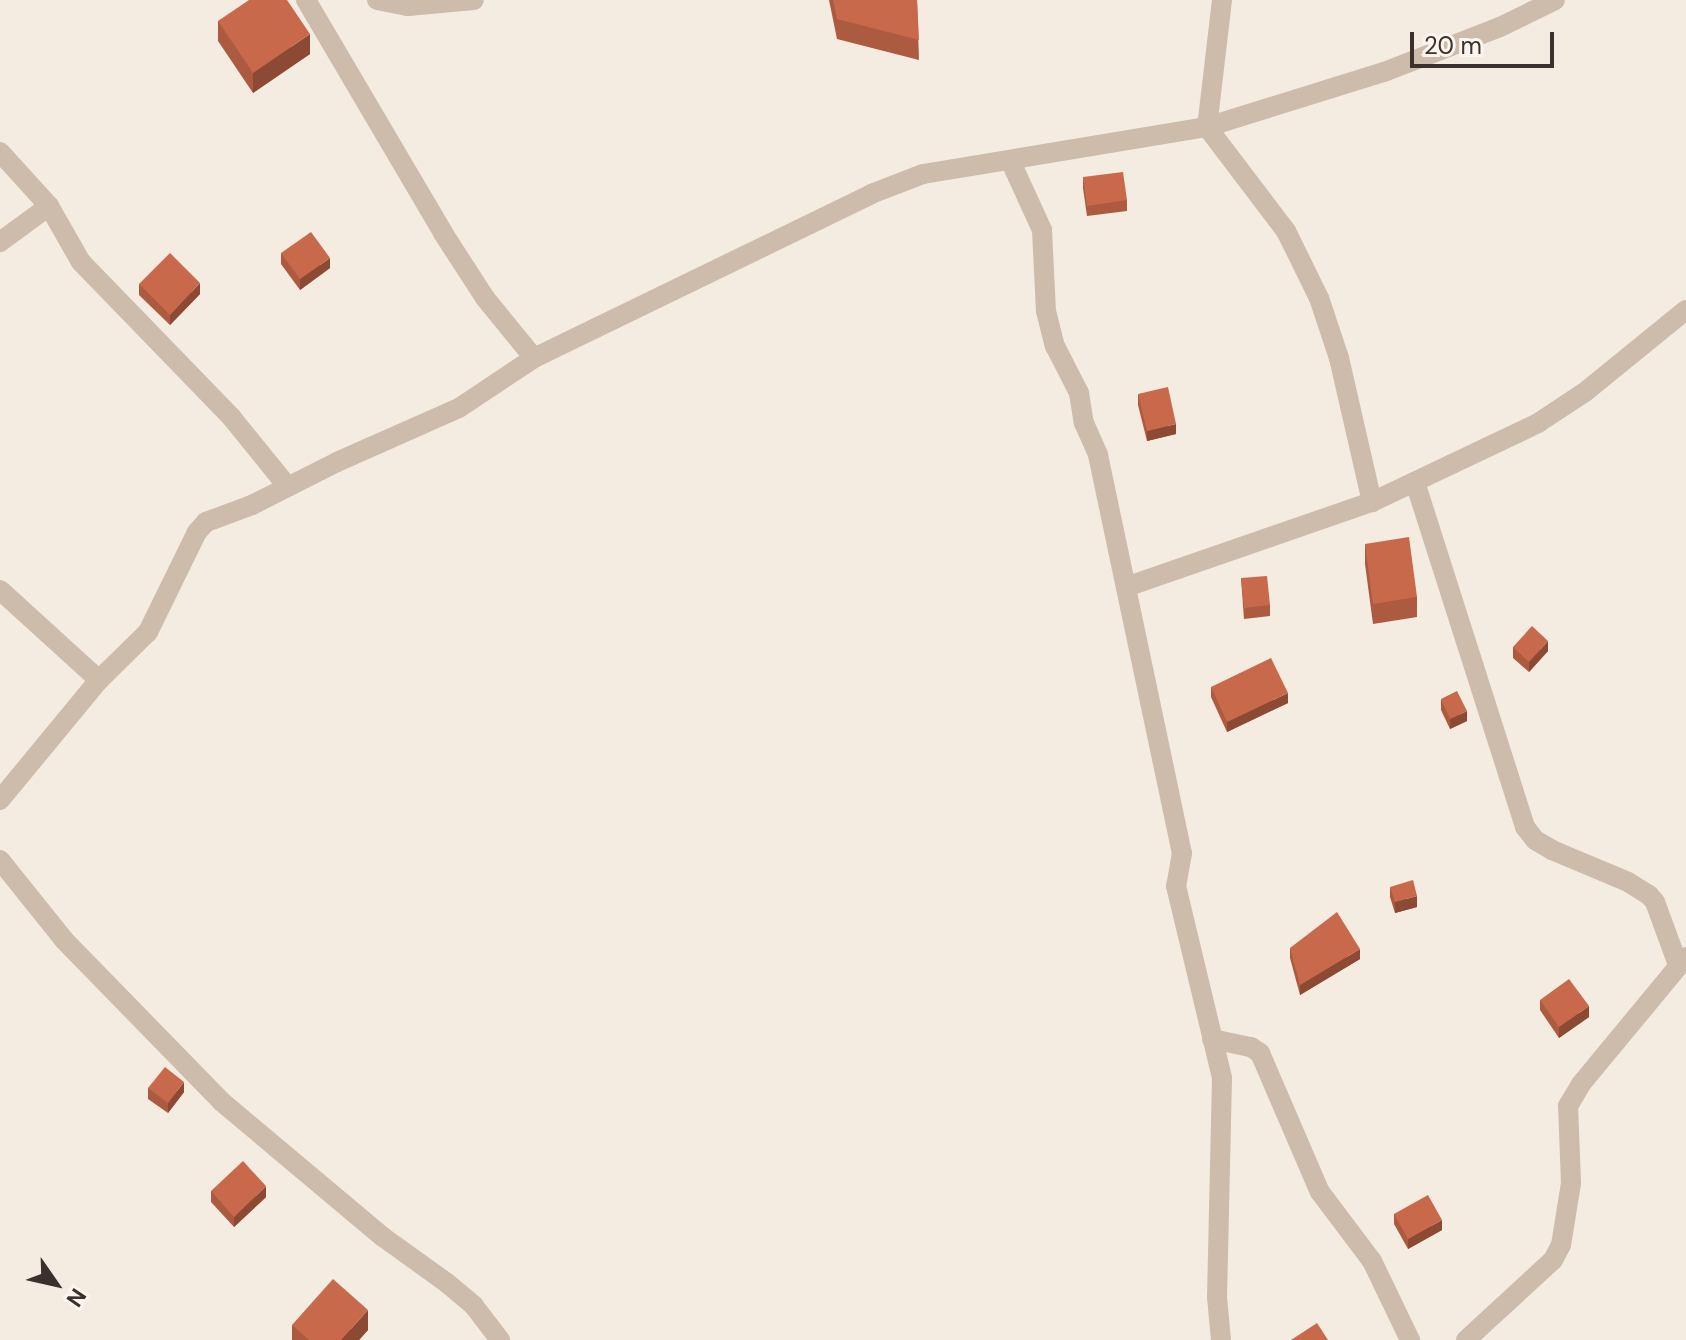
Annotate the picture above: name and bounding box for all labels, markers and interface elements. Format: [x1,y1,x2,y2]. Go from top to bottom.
scale bar [1414,16,1558,66]
text: 20 m [1424,30,1482,61]
north arrow [16,1244,96,1324]
text: N [60,1283,93,1312]

